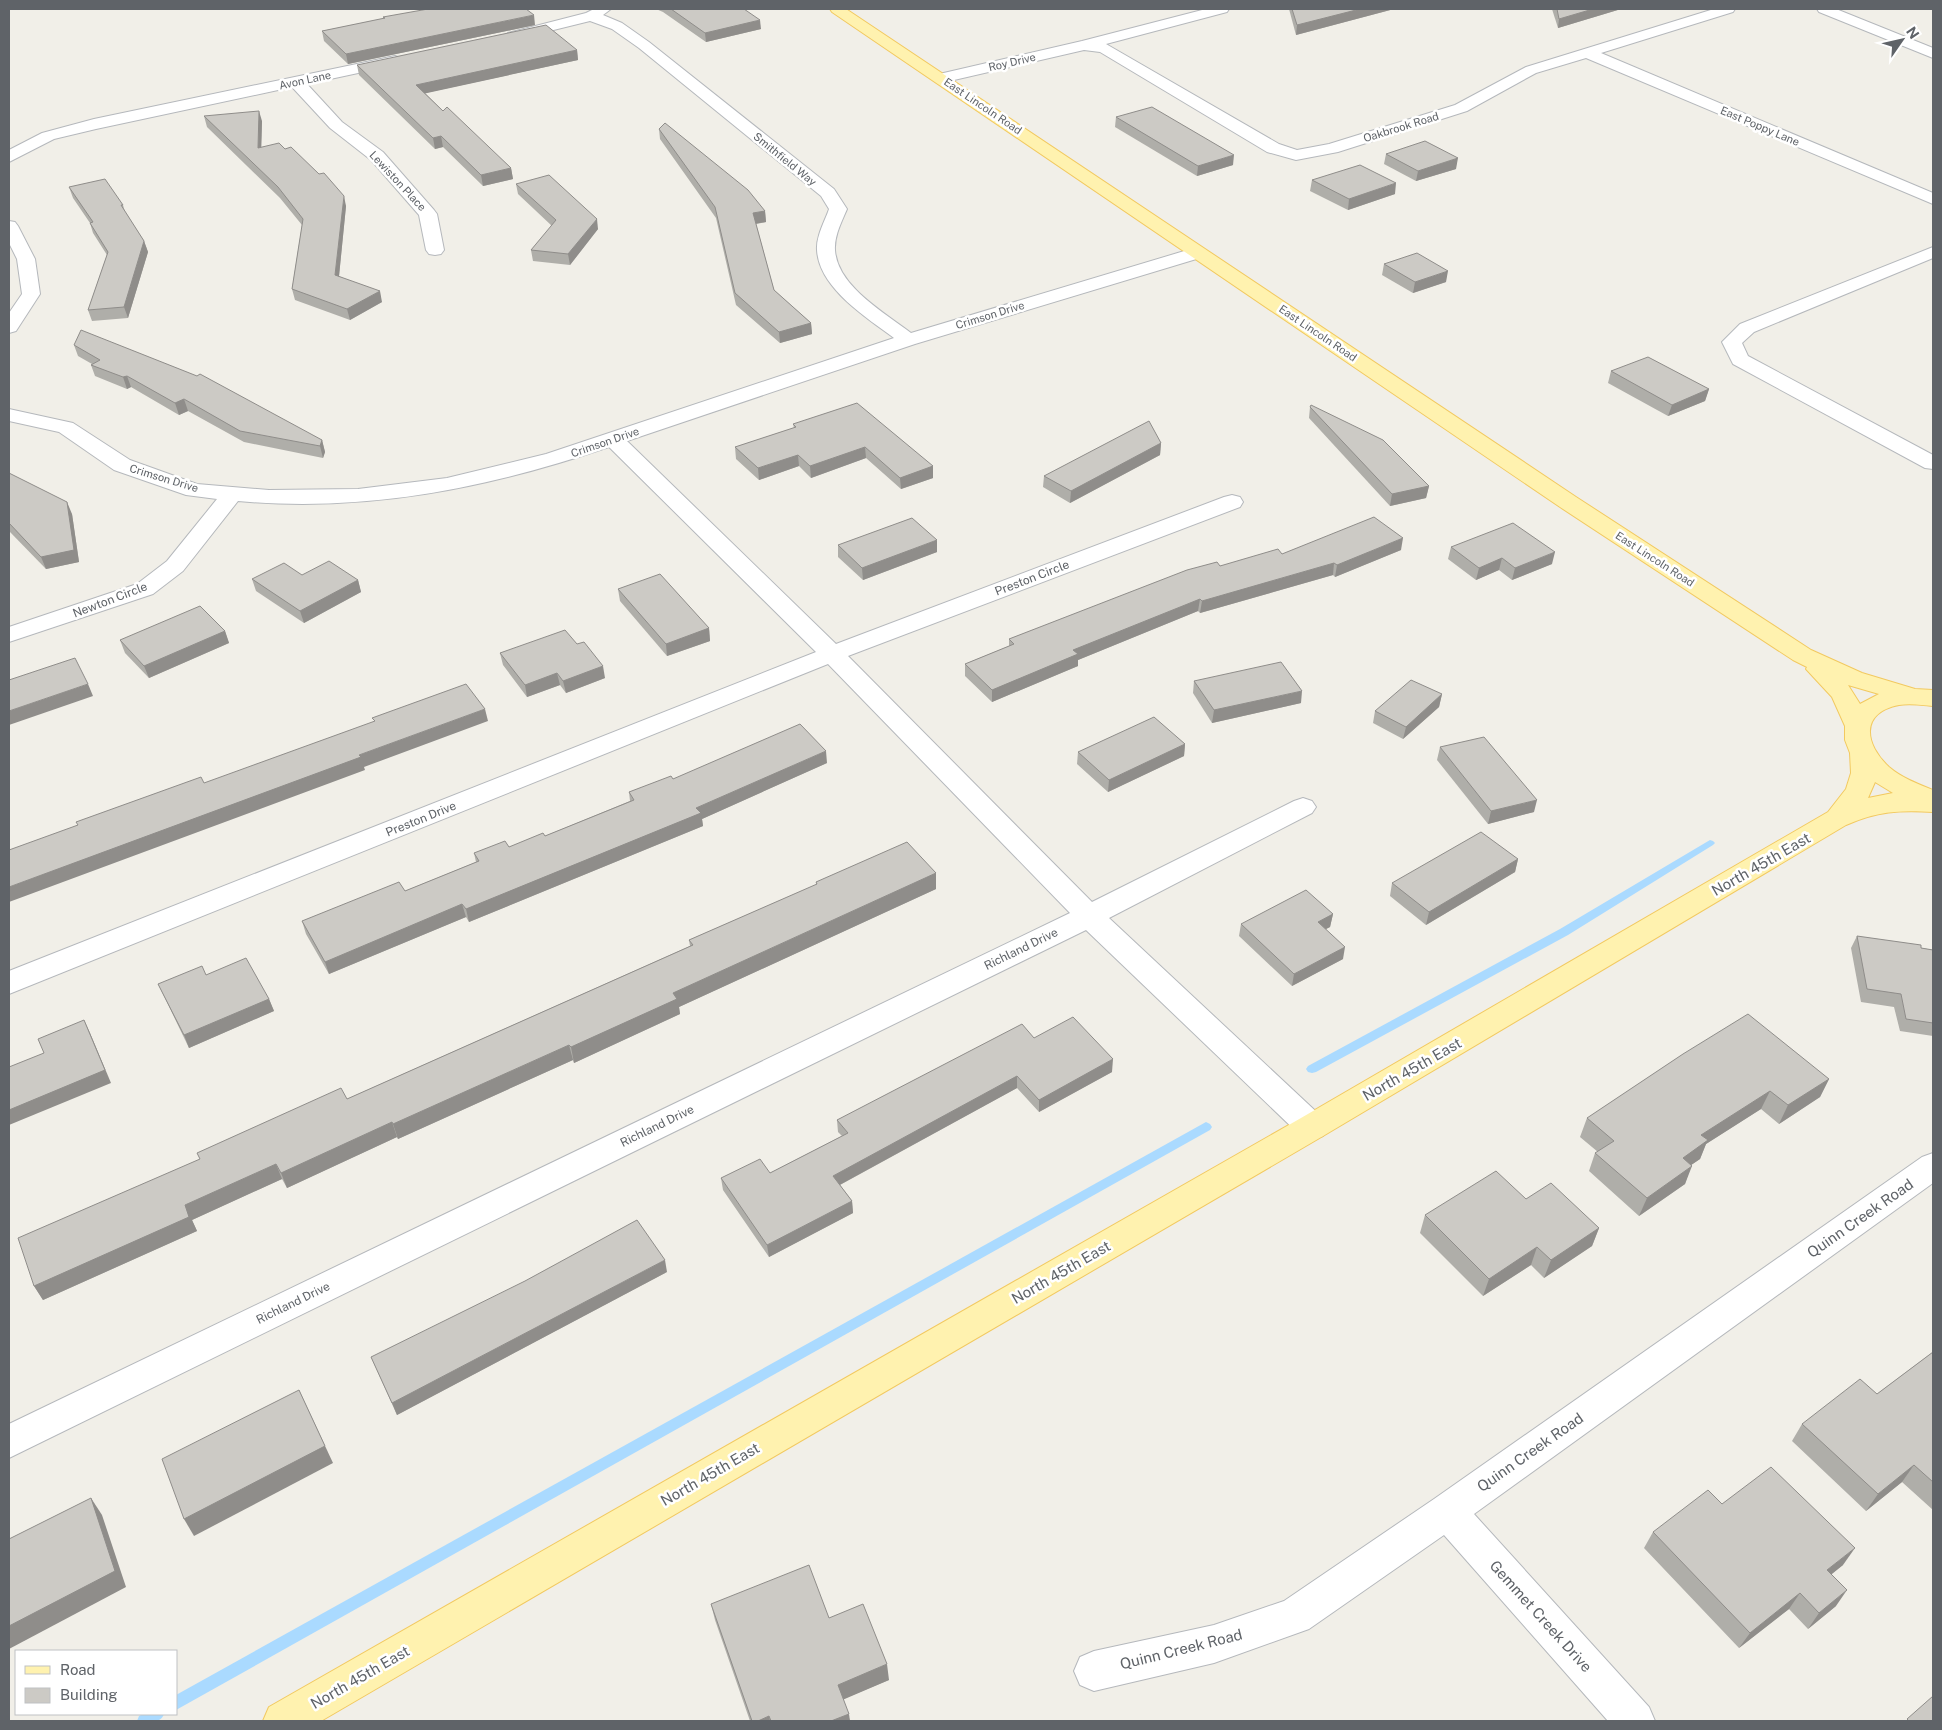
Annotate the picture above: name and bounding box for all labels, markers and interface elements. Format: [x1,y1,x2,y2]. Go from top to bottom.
north arrow [1877,15,1927,65]
text: N [1903,24,1922,42]
street label: Roy Drive [987,51,1037,73]
street label: Avon Lane [278,69,332,91]
street label: East Lincoln Road [942,76,1024,136]
street label: East Poppy Lane [1719,104,1801,148]
street label: Oakbrook Road [1362,110,1440,144]
street label: Smithfield Way [751,130,819,188]
street label: Lewiston Place [367,149,429,213]
street label: Crimson Drive [954,299,1026,331]
street label: East Lincoln Road [1277,303,1359,363]
street label: Crimson Drive [569,425,641,459]
street label: Crimson Drive [128,462,200,494]
street label: East Lincoln Road [1613,529,1697,589]
street label: Preston Circle [993,557,1071,599]
street label: Newton Circle [71,579,149,621]
street label: Preston Drive [384,798,458,839]
street label: North 45th East [1709,829,1814,899]
street label: Richland Drive [982,925,1060,973]
street label: North 45th East [1360,1034,1465,1104]
street label: Richland Drive [618,1102,696,1150]
street label: Quinn Creek Road [1804,1175,1916,1261]
street label: North 45th East [1009,1237,1114,1307]
street label: Richland Drive [254,1279,332,1327]
street label: Quinn Creek Road [1474,1409,1586,1495]
street label: North 45th East [658,1439,763,1509]
street label: Gemmet Creek Drive [1486,1557,1596,1675]
street label: Quinn Creek Road [1118,1626,1244,1672]
street label: North 45th East [308,1642,413,1712]
legend [15,1650,178,1715]
text: Road [60,1661,96,1678]
text: Building [60,1686,118,1703]

